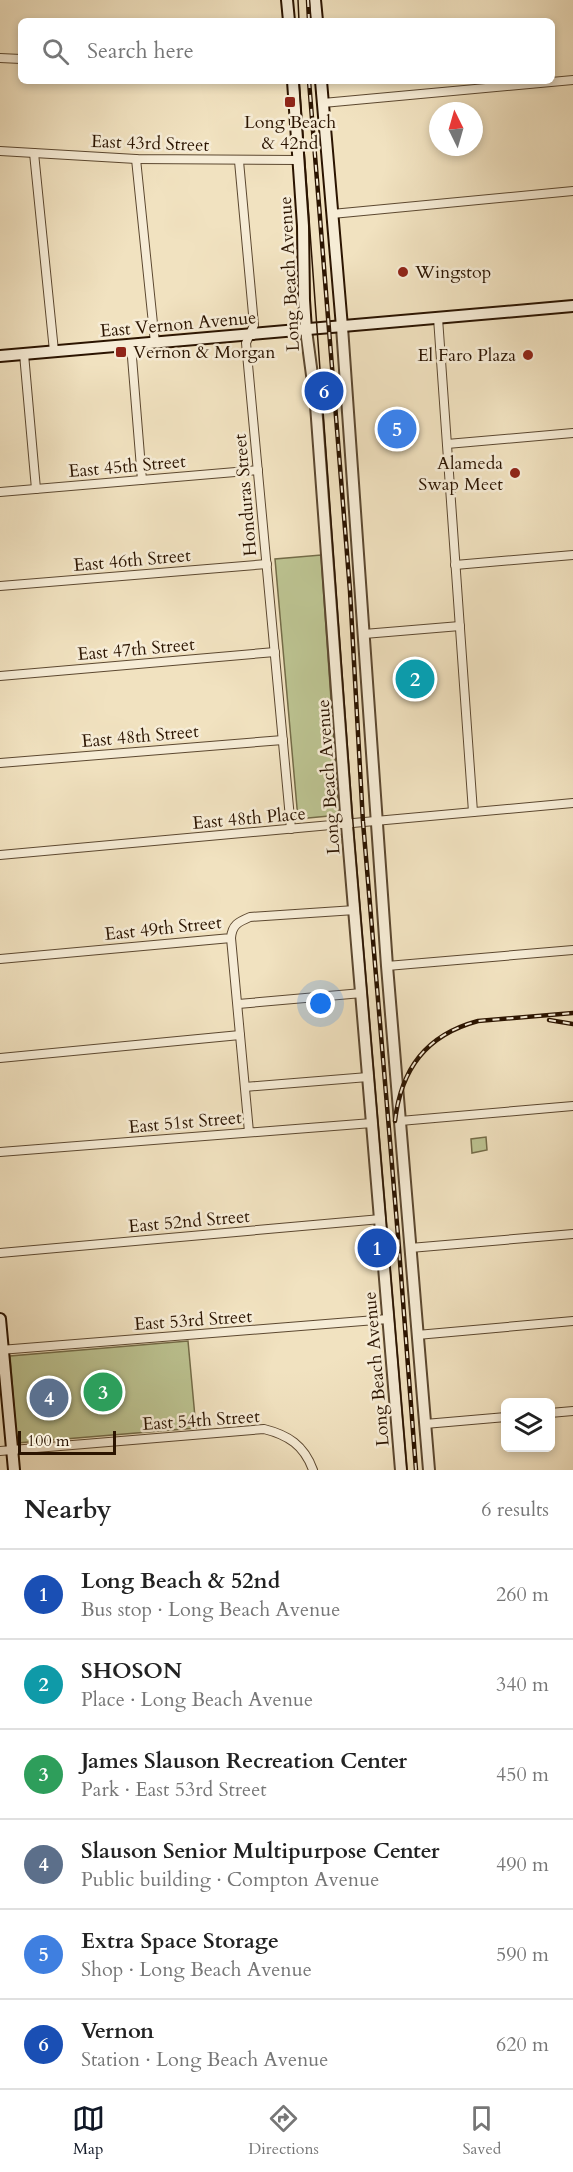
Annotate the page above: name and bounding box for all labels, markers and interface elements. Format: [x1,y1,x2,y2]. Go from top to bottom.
search box [18,18,555,84]
icon: search [39,35,72,68]
text: Search here [87,36,194,66]
marker: Long Beach & 42nd [283,95,297,109]
north arrow [429,102,483,156]
place label: Long Beach & 42nd [244,110,336,156]
street label: East 43rd Street [91,129,210,158]
street label: Long Beach Avenue [273,196,306,352]
place label: Wingstop [414,260,491,285]
marker: Wingstop [396,265,410,279]
street label: East Vernon Avenue [99,305,257,344]
place label: Vernon & Morgan [133,340,276,365]
place label: El Faro Plaza [417,343,516,368]
marker: Vernon & Morgan [114,345,128,359]
marker: El Faro Plaza [521,348,535,362]
pin: 6 [304,368,344,414]
pin: 5 [378,406,416,452]
street label: Honduras Street [228,432,263,557]
street label: East 45th Street [67,449,187,484]
place label: Alameda Swap Meet [418,451,503,497]
marker: Alameda Swap Meet [508,466,522,480]
street label: East 46th Street [72,543,192,578]
street label: East 47th Street [76,632,196,667]
pin: 2 [396,656,434,702]
street label: Long Beach Avenue [311,699,346,855]
street label: East 48th Street [80,719,200,754]
street label: East 48th Place [191,801,307,836]
street label: East 49th Street [103,910,223,947]
your location [306,989,335,1018]
street label: East 51st Street [127,1105,243,1140]
street label: East 52nd Street [127,1204,251,1239]
pin: 1 [358,1226,397,1270]
street label: Long Beach Avenue [357,1291,396,1447]
street label: East 53rd Street [133,1304,253,1337]
pin: 3 [84,1370,122,1414]
pin: 4 [29,1376,68,1420]
map controls [501,1398,555,1452]
button: layers [501,1398,555,1452]
street label: East 54th Street [142,1404,261,1437]
scale bar [18,1428,116,1456]
text: 100 m [27,1430,69,1452]
text: Nearby [24,1492,112,1527]
text: 6 results [481,1496,549,1523]
text: Long Beach & 52nd [81,1566,280,1596]
text: 1 [38,1581,49,1608]
text: 260 m [496,1581,549,1608]
text: Bus stop · Long Beach Avenue [81,1596,340,1623]
text: SHOSON [81,1656,182,1686]
text: 2 [38,1671,49,1698]
text: 340 m [496,1671,549,1698]
text: Place · Long Beach Avenue [81,1686,313,1713]
text: James Slauson Recreation Center [81,1746,407,1776]
text: 3 [38,1761,49,1788]
text: 450 m [496,1761,549,1788]
text: Park · East 53rd Street [81,1776,267,1803]
text: Slauson Senior Multipurpose Center [81,1836,440,1866]
text: 4 [38,1851,49,1878]
text: 490 m [496,1851,549,1878]
text: Public building · Compton Avenue [81,1866,379,1893]
text: Extra Space Storage [81,1926,279,1956]
text: 5 [38,1941,49,1968]
text: 590 m [496,1941,549,1968]
text: Shop · Long Beach Avenue [81,1956,312,1983]
text: Vernon [81,2016,154,2046]
text: 6 [38,2031,49,2058]
text: 620 m [496,2031,549,2058]
text: Station · Long Beach Avenue [81,2046,328,2073]
tab: Map [72,2102,105,2160]
tab: Directions [248,2102,319,2160]
tab: Saved [462,2102,501,2160]

